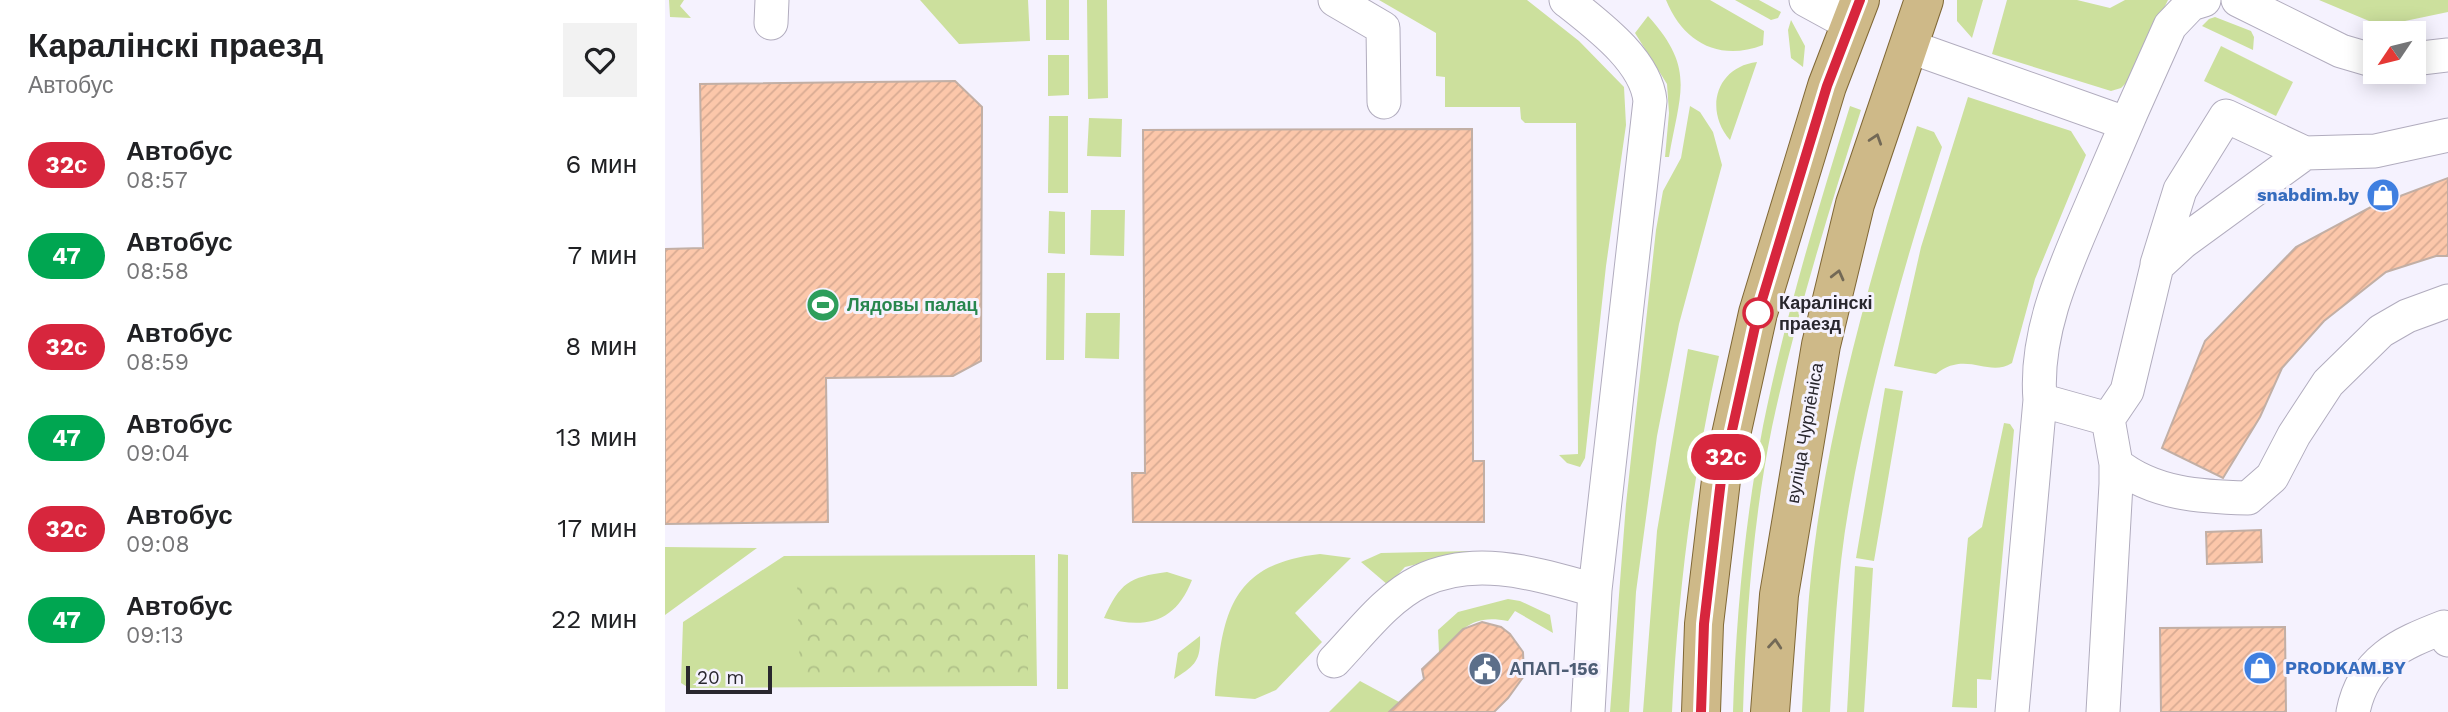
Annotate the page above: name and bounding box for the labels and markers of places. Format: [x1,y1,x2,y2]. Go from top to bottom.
shop icon: snabdim.by [2364,176,2402,214]
place label: snabdim.by [2257,184,2360,205]
sports icon: Лядовы палац [804,286,842,324]
place label: Каралінскі праезд [1779,292,1873,334]
place label: Лядовы палац [847,294,978,315]
marker: Каралінскі праезд [1743,298,1773,328]
shop icon: PRODKAM.BY [2241,649,2279,687]
public building icon: АПАП-156 [1466,650,1504,688]
place label: PRODKAM.BY [2285,657,2406,678]
place label: АПАП-156 [1509,658,1599,679]

